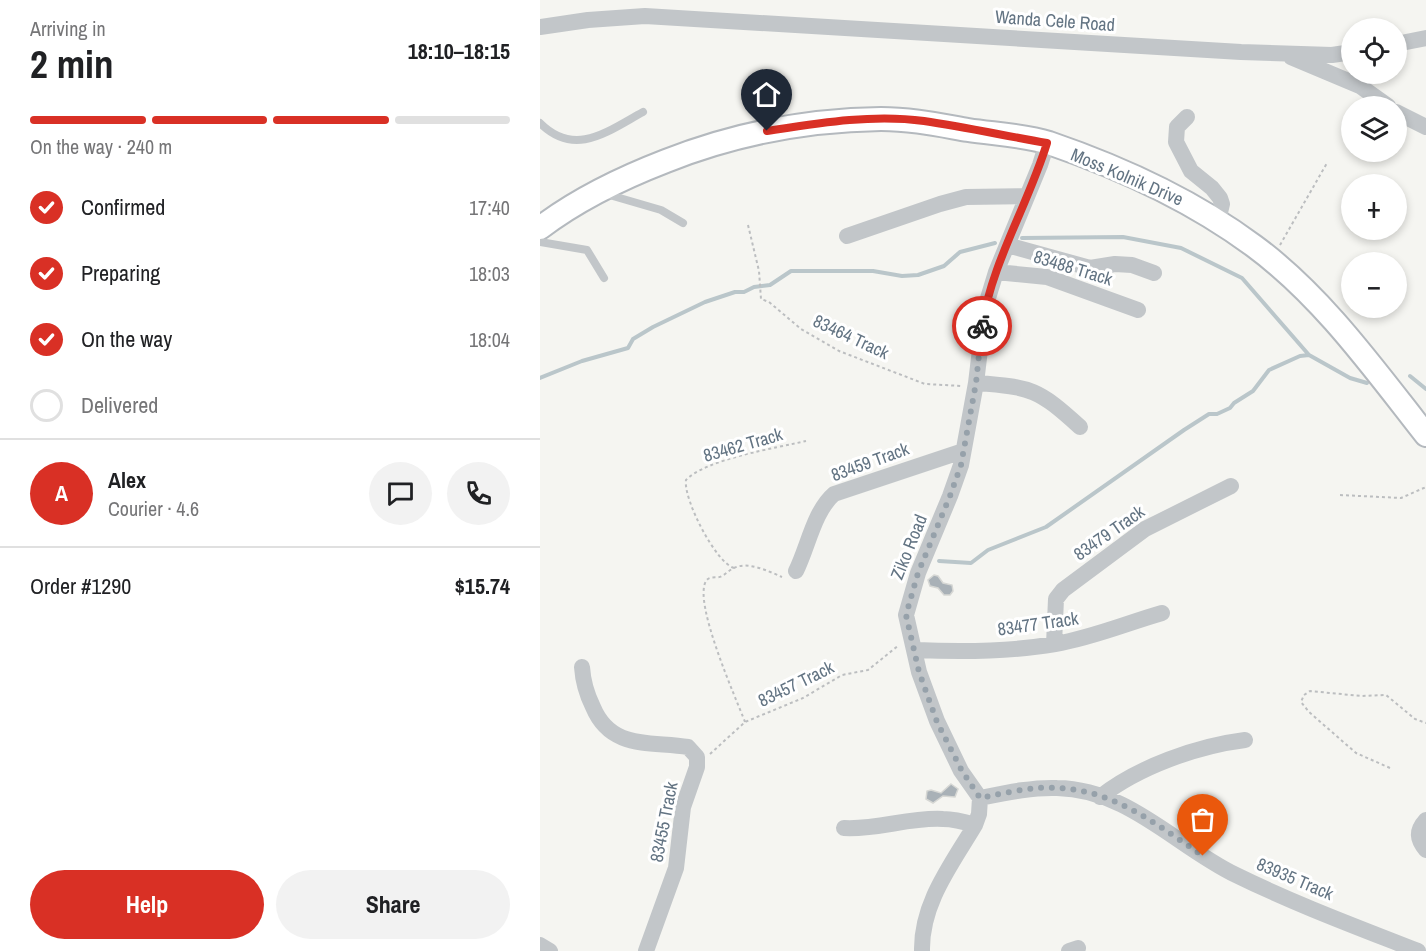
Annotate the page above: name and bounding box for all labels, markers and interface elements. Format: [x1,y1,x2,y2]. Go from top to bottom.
street label: Wanda Cele Road [994,4,1116,37]
text: Arriving in [30,15,106,42]
map controls [1341,18,1407,318]
button: locate [1341,18,1407,84]
text: 18:10–18:15 [408,36,510,66]
text: 2 min [30,38,114,90]
pin [741,69,792,131]
icon: home [750,78,783,111]
button: layers [1341,96,1407,162]
text: On the way · 240 m [30,133,172,160]
street label: Moss Kolnik Drive [1067,142,1187,211]
button: + [1341,174,1407,240]
icon: check [30,191,63,224]
text: Confirmed [81,192,165,222]
text: 17:40 [469,194,510,221]
street label: 83488 Track [1031,244,1116,292]
button: − [1341,252,1407,318]
icon: check [30,257,63,290]
text: Preparing [81,258,160,288]
text: 18:03 [469,260,510,287]
courier [952,296,1012,356]
street label: 83464 Track [809,308,894,365]
icon: bike [966,310,999,343]
icon: check [30,323,63,356]
text: On the way [81,324,172,354]
text: 18:04 [469,326,510,353]
text: Delivered [81,390,158,420]
street label: 83462 Track [700,421,786,468]
street label: 83459 Track [827,436,913,487]
button: chat [369,462,432,525]
button: phone [447,462,510,525]
text: Alex [108,465,146,495]
text: A [55,478,68,508]
text: Courier · 4.6 [108,495,199,522]
street label: 83479 Track [1068,499,1150,566]
street label: Ziko Road [884,511,933,583]
text: Order #1290 [30,571,131,601]
text: $15.74 [455,571,510,601]
street label: 83477 Track [996,605,1081,642]
street label: 83457 Track [754,654,838,713]
street label: 83455 Track [643,779,684,864]
pin [1177,794,1228,856]
icon: bag [1186,803,1219,836]
street label: 83935 Track [1253,851,1338,906]
button: Help [30,870,264,939]
button: Share [276,870,510,939]

